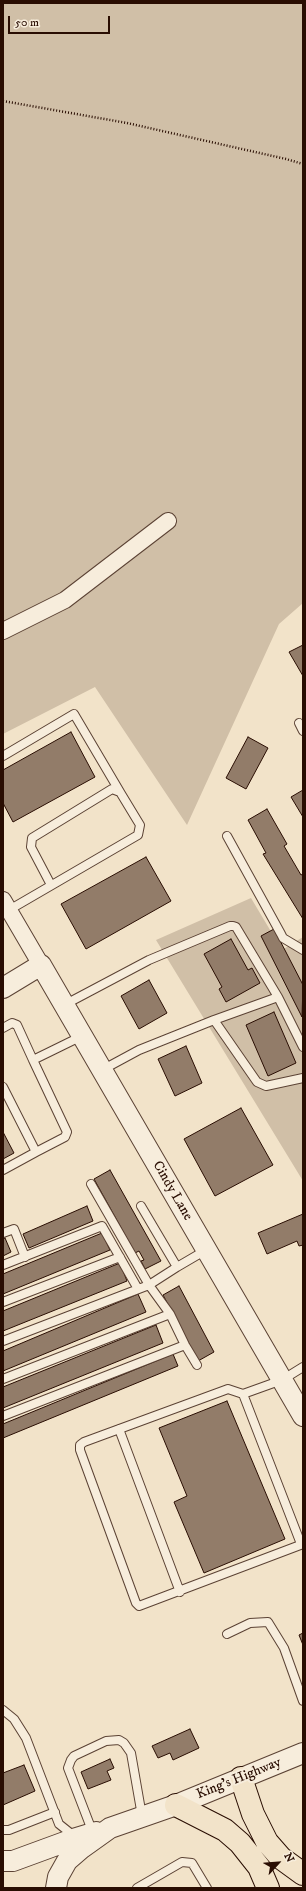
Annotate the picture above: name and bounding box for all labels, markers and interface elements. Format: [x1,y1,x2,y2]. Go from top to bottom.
scale bar [10,8,112,34]
text: 50 m [15,15,39,30]
street label: Cindy Lane [148,1158,196,1224]
street label: King's Highway [194,1754,284,1804]
north arrow [258,1843,298,1883]
text: N [281,1851,297,1865]

